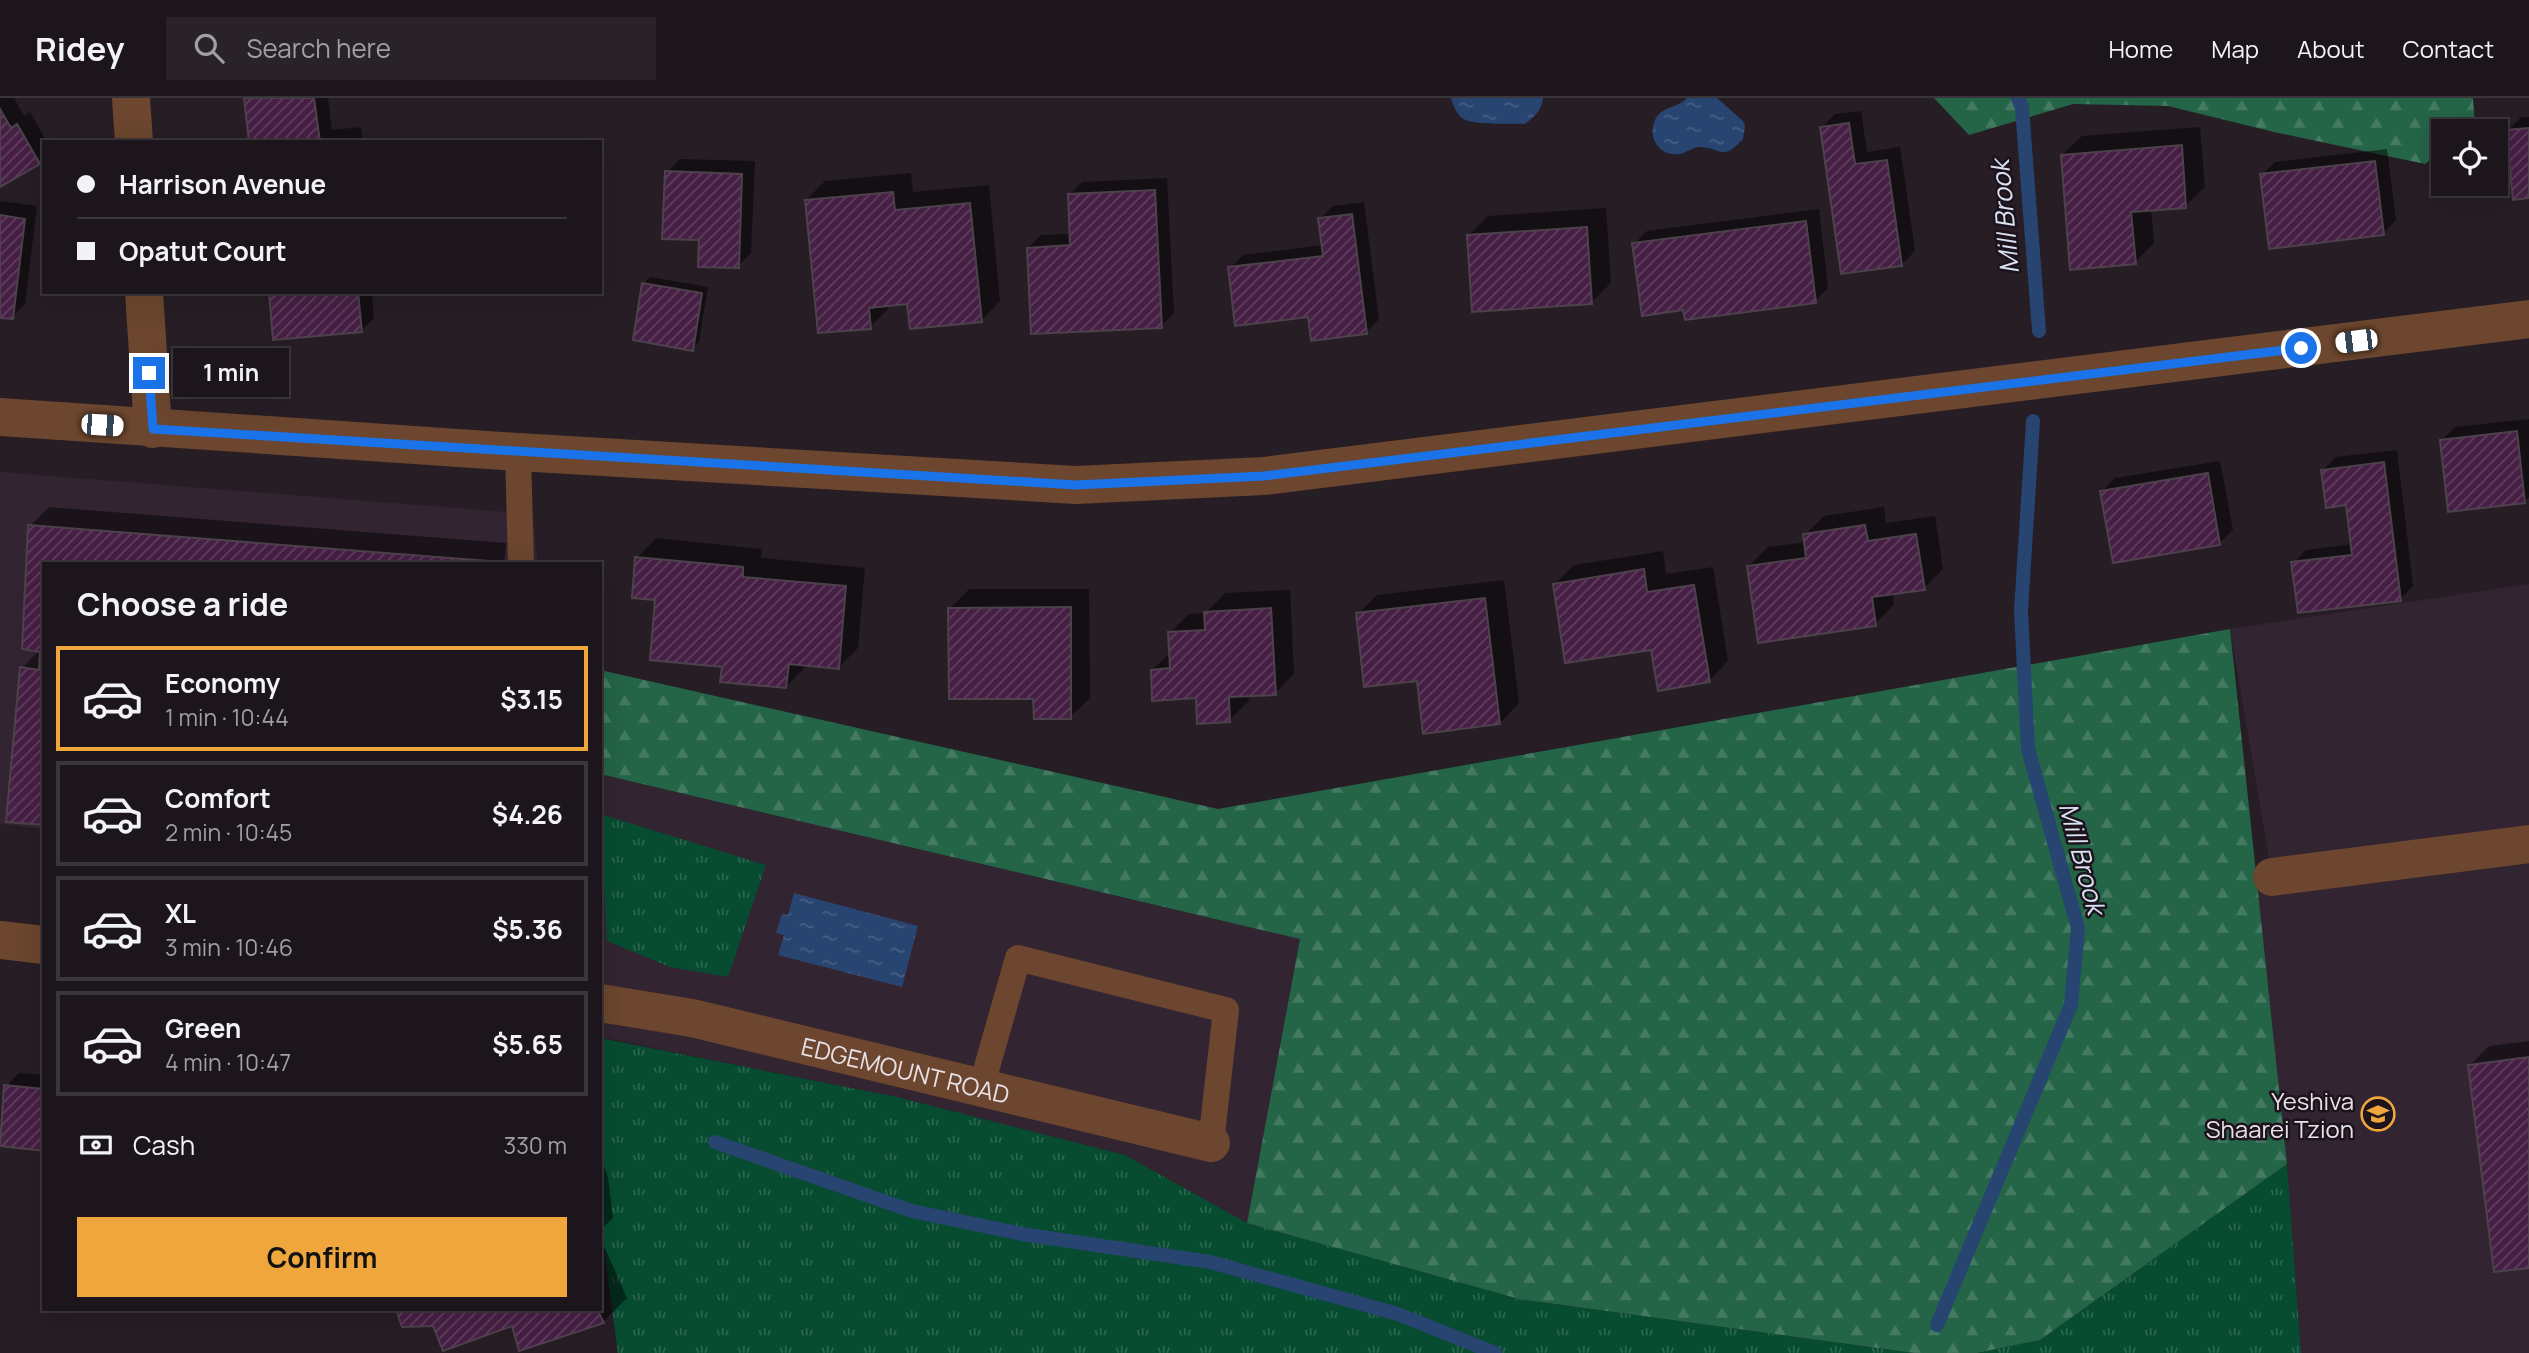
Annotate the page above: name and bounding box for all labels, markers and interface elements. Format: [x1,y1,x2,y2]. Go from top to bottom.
search box [166,17,656,80]
text: Ridey [35,26,124,71]
icon: search [190,29,228,67]
text: Search here [246,30,391,66]
text: Home [2108,32,2173,65]
text: Map [2211,32,2259,65]
text: About [2297,32,2365,65]
text: Contact [2403,32,2494,65]
map controls [2431,119,2508,196]
button: locate [2431,119,2508,196]
water label: Mill Brook [1981,155,2027,275]
text: Harrison Avenue [119,166,326,202]
text: Opatut Court [119,233,287,269]
car [2334,328,2379,354]
route start [2285,332,2317,364]
callout: 1 min [174,348,289,398]
text: 1 min [203,356,259,388]
route end [133,357,165,389]
car [81,413,124,437]
text: Choose a ride [77,582,288,626]
text: Economy [165,665,280,701]
icon: car [81,667,144,730]
text: $3.15 [500,681,563,717]
text: 1 min · 10:44 [165,701,289,733]
text: Comfort [165,780,271,816]
icon: car [81,782,144,845]
text: $4.26 [492,796,563,832]
water label: Mill Brook [2051,798,2116,922]
text: 2 min · 10:45 [165,816,292,848]
text: XL [165,895,196,931]
icon: car [81,897,144,960]
text: $5.36 [492,911,563,947]
text: 3 min · 10:46 [165,931,293,963]
text: Green [165,1010,241,1046]
icon: car [81,1012,144,1075]
text: $5.65 [492,1026,563,1062]
street label: EDGEMOUNT ROAD [798,1028,1013,1110]
text: 4 min · 10:47 [165,1046,291,1078]
place label: Yeshiva Shaarei Tzion [2206,1084,2354,1145]
school or university icon: Yeshiva Shaarei Tzion [2359,1095,2397,1133]
icon: cash [77,1126,115,1164]
text: Cash [133,1127,195,1163]
text: 330 m [503,1129,567,1161]
button: Confirm [77,1217,567,1297]

